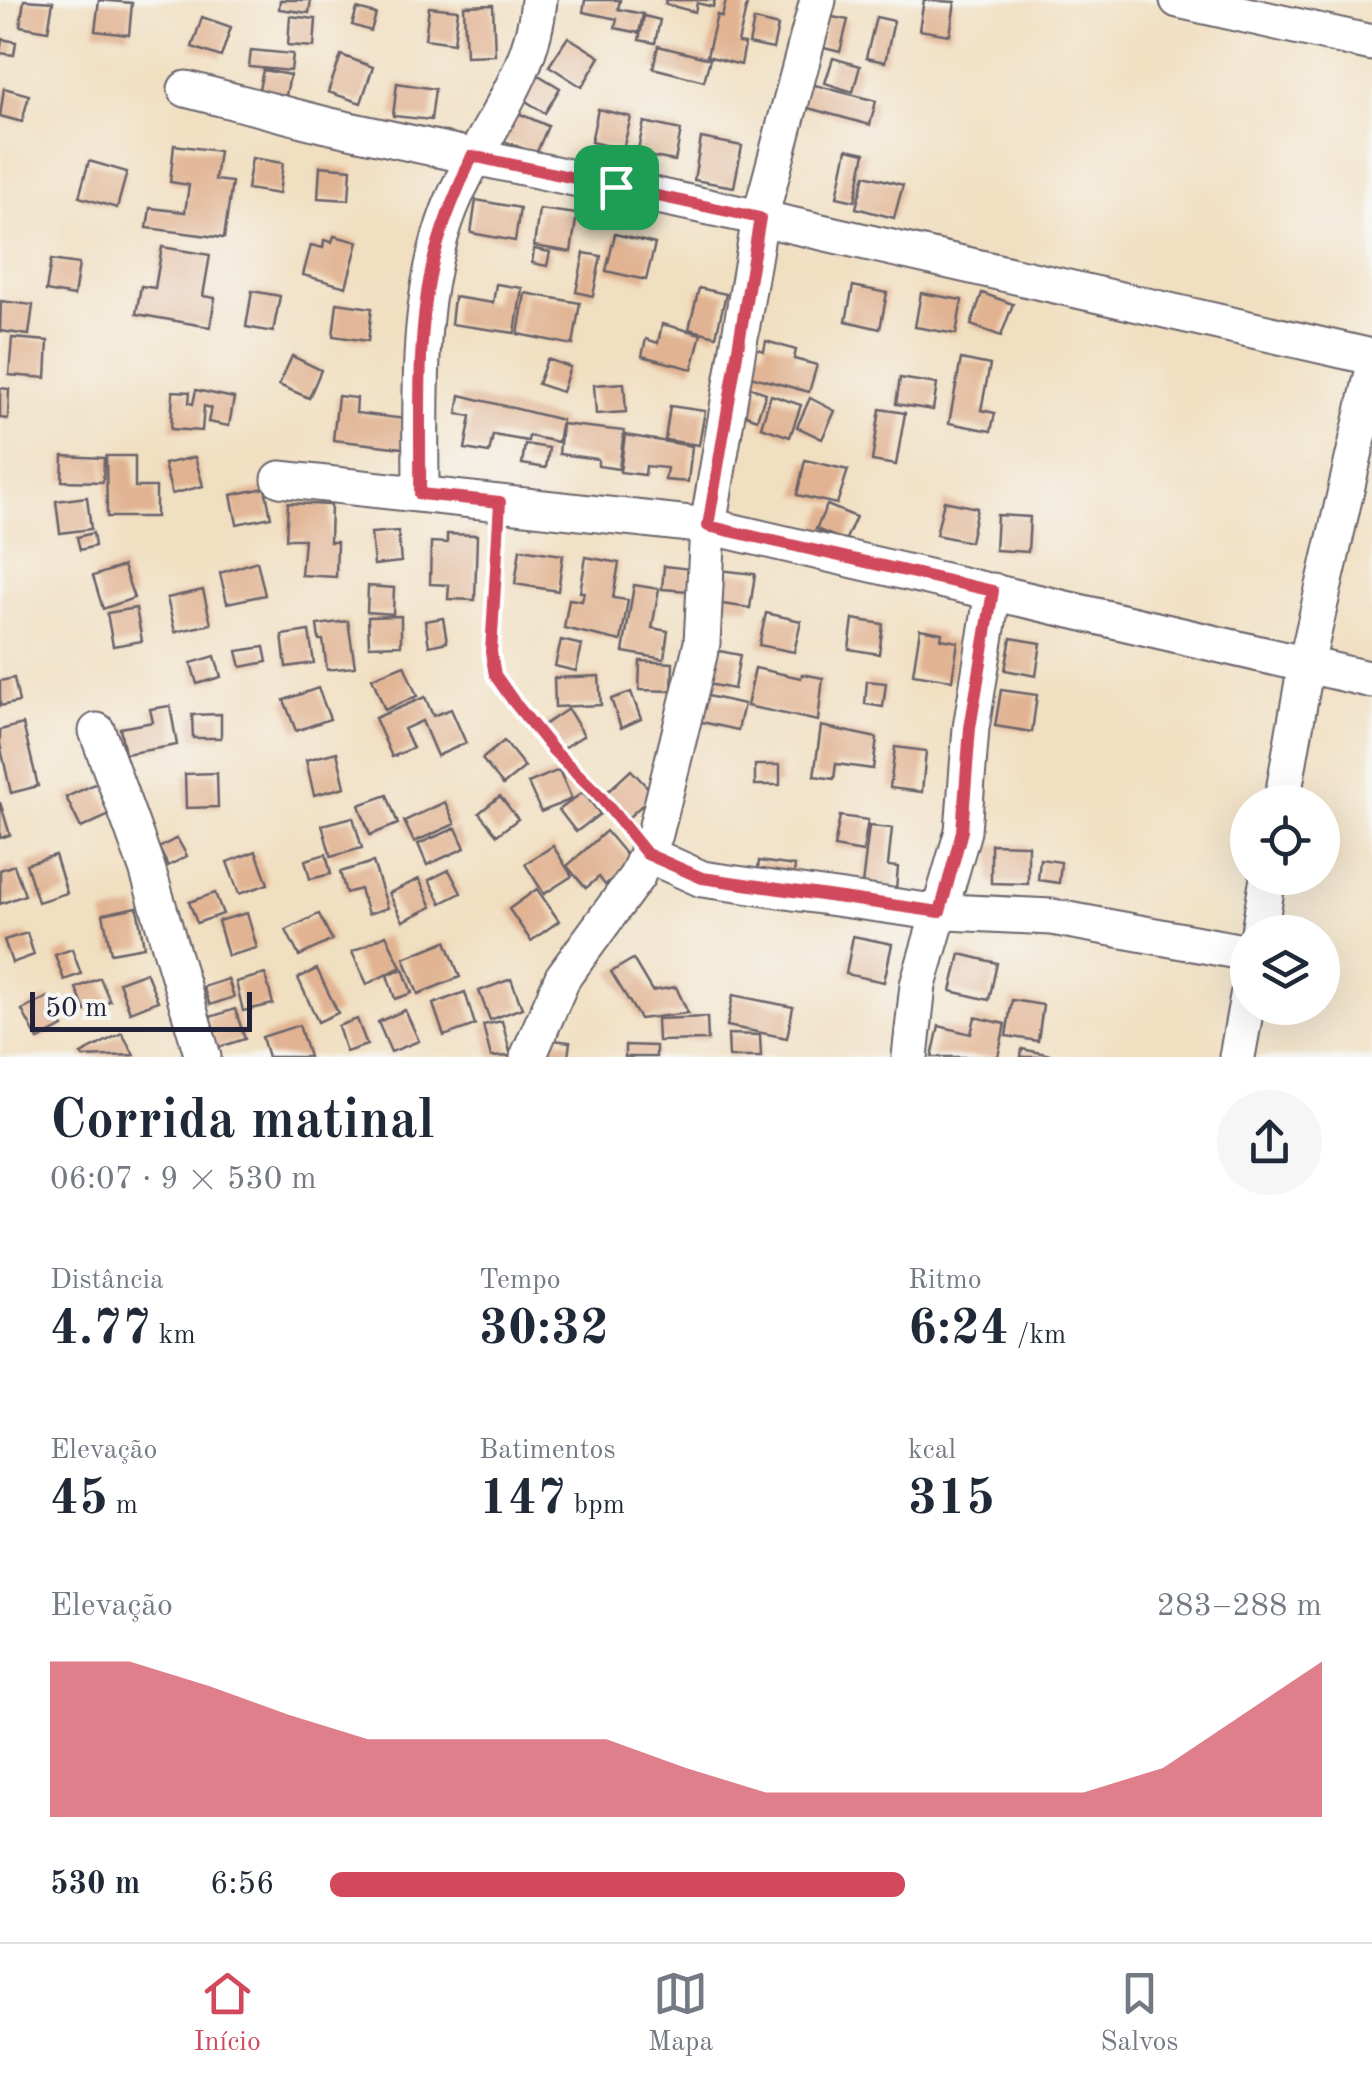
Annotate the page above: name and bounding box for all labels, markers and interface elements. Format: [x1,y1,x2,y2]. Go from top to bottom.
pin [574,145,659,230]
icon: arrive [589,160,644,215]
map controls [1230,785,1340,1025]
button: locate [1230,785,1340,895]
button: layers [1230,915,1340,1025]
scale bar [30,987,252,1032]
text: 50 m [45,995,108,1023]
button: share [1217,1090,1322,1195]
text: Corrida matinal [50,1095,435,1150]
text: 06:07 · 9 × 530 m [50,1164,317,1196]
text: Distância [50,1267,164,1295]
text: Tempo [479,1267,561,1295]
text: Ritmo [908,1267,982,1295]
text: 4.77 [50,1305,151,1355]
text: 30:32 [479,1305,609,1355]
text: 6:24 [908,1305,1009,1355]
text: km [151,1322,196,1350]
text: /km [1009,1322,1066,1350]
text: Elevação [50,1437,157,1465]
text: Batimentos [479,1437,616,1465]
text: kcal [908,1437,956,1465]
text: 45 [50,1475,108,1525]
text: 147 [479,1475,566,1525]
text: 315 [908,1475,995,1525]
text: m [108,1492,138,1520]
text: bpm [566,1492,625,1520]
text: Elevação [50,1591,173,1623]
text: 283–288 m [1156,1591,1322,1623]
text: 530 m [50,1869,140,1901]
text: 6:56 [210,1869,275,1901]
tab: Início [193,1966,261,2061]
tab: Mapa [648,1966,713,2061]
tab: Salvos [1100,1966,1179,2061]

